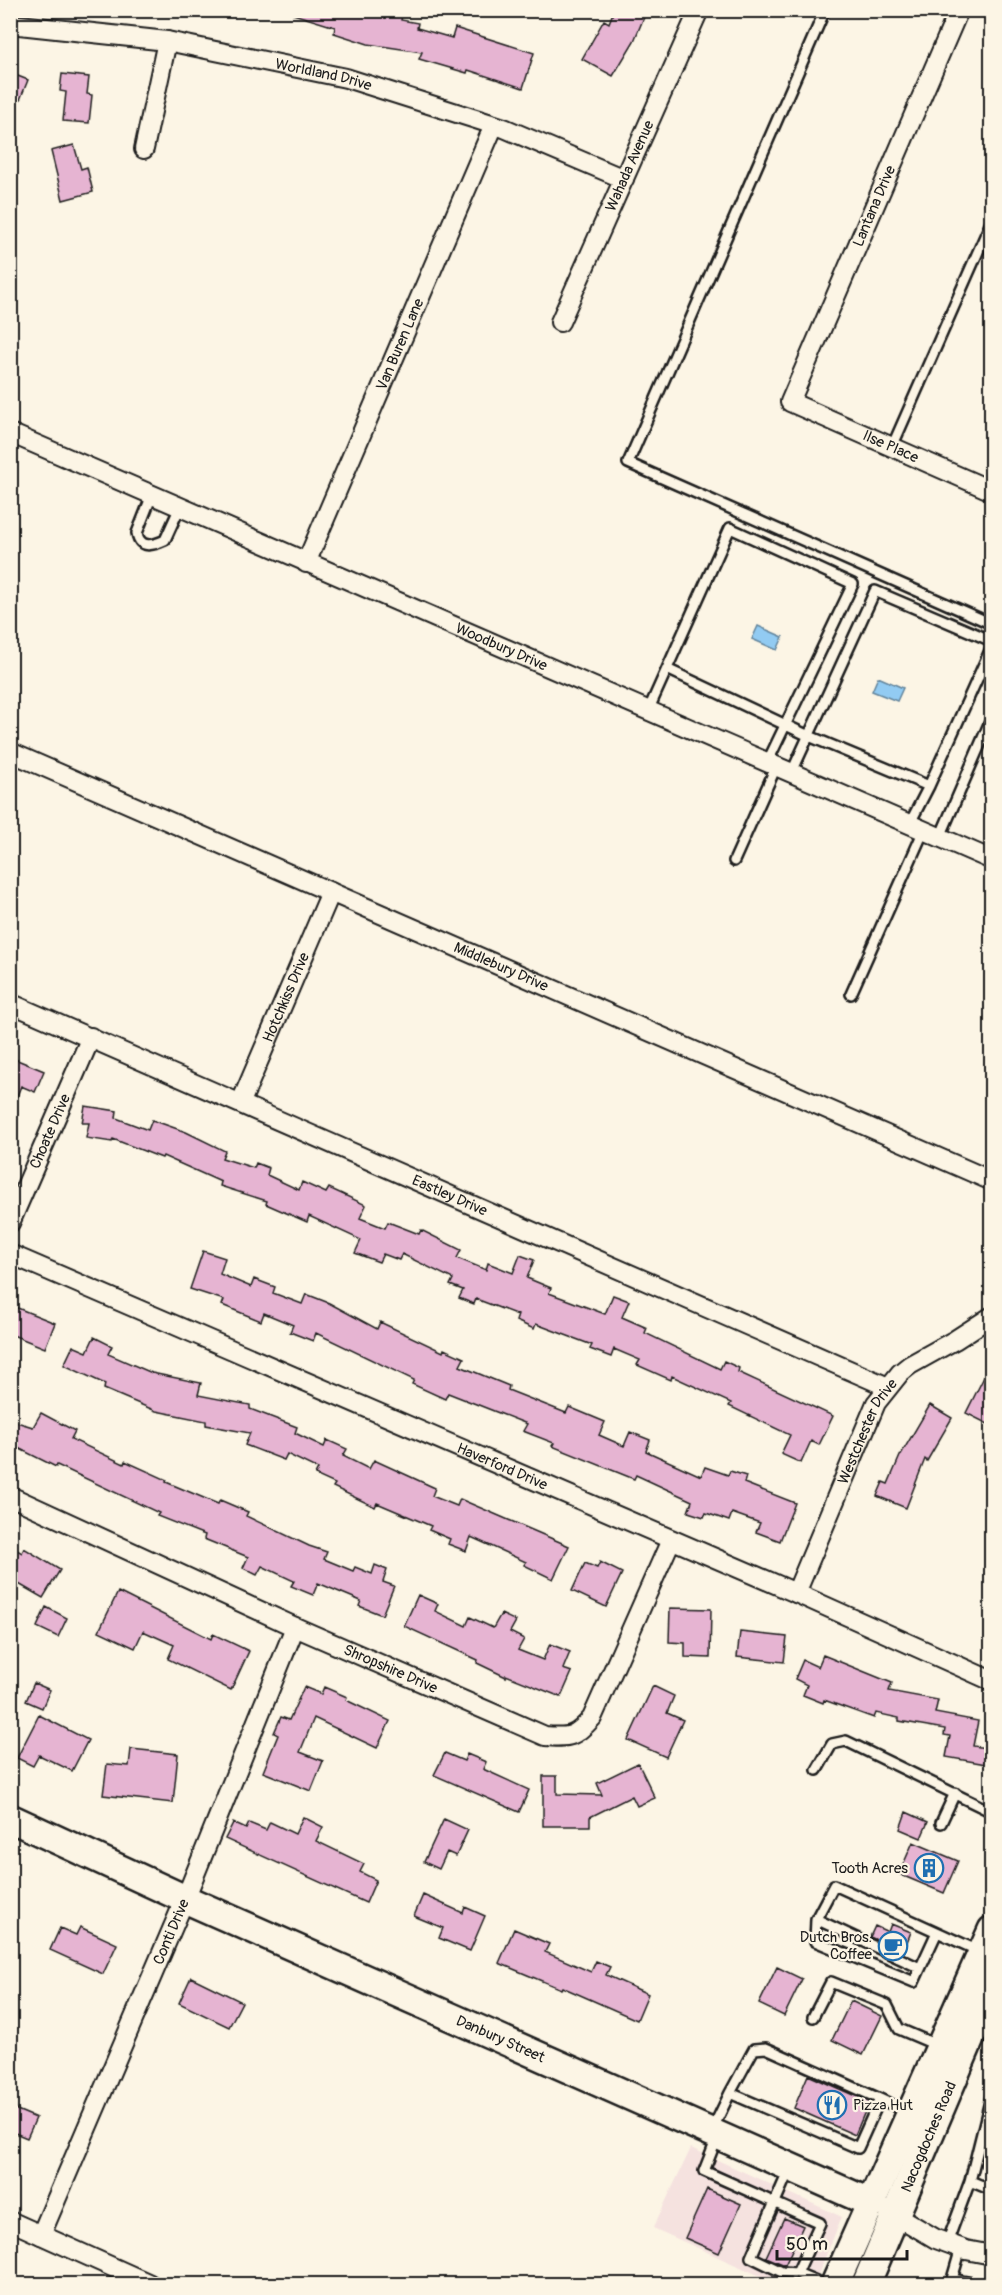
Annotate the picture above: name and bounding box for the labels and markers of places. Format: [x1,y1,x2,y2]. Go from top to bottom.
building icon: Tooth Acres [913,1852,945,1884]
place label: Tooth Acres [831,1859,908,1878]
place label: Dutch Bros. Coffee [800,1928,873,1964]
cafe icon: Dutch Bros. Coffee [877,1930,909,1962]
restaurant icon: Pizza Hut [816,2089,848,2121]
place label: Pizza Hut [853,2096,914,2115]

